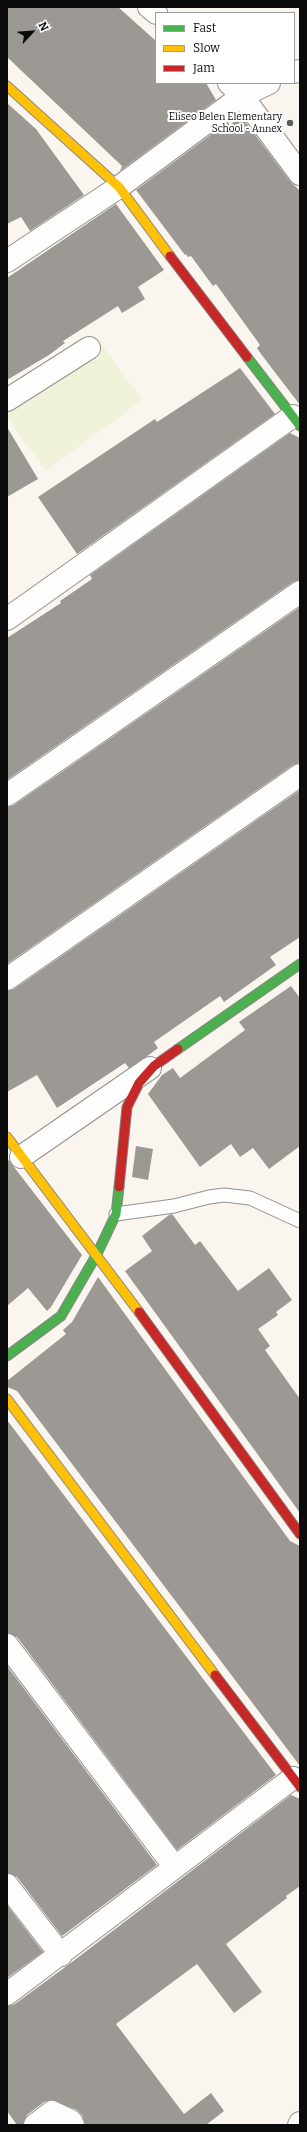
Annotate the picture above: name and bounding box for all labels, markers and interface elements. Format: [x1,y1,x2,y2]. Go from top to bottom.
north arrow [12,12,52,52]
legend [155,12,295,84]
text: N [36,20,51,33]
text: Fast [193,21,216,35]
text: Slow [193,41,220,55]
text: Jam [193,61,215,75]
place label: Eliseo Belen Elementary School - Annex [169,111,282,134]
marker: Eliseo Belen Elementary School - Annex [285,118,295,128]

